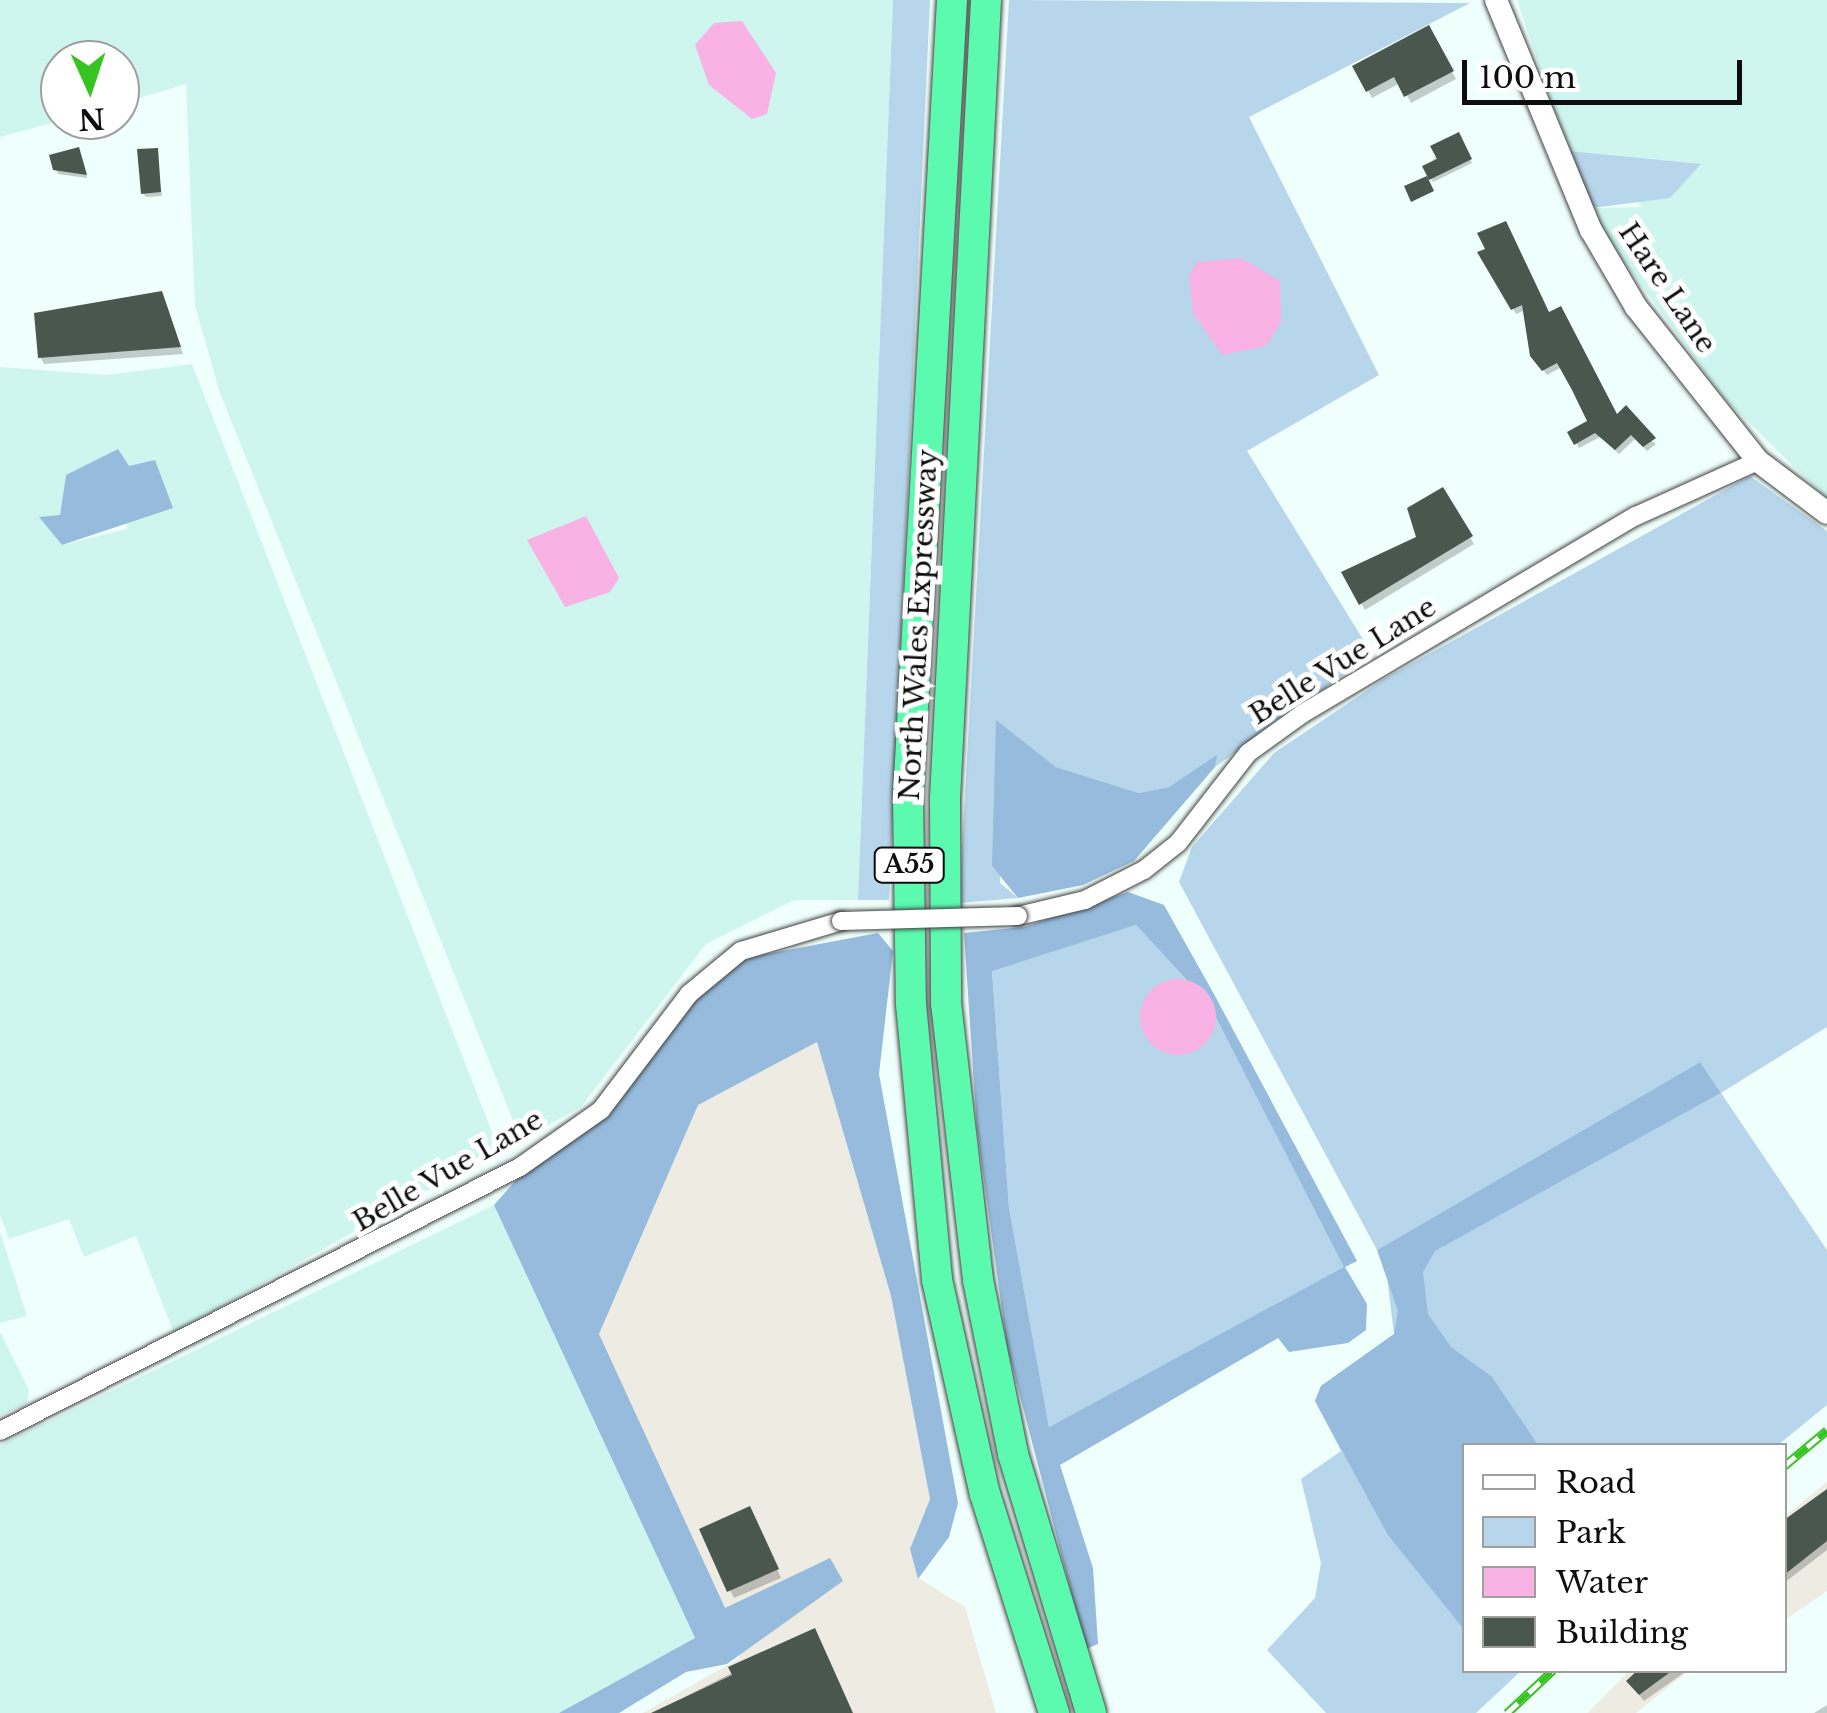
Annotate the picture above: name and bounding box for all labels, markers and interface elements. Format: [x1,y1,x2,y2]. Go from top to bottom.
north arrow [40,40,140,140]
scale bar [1467,40,1747,102]
text: 100 m [1479,59,1576,96]
text: N [77,100,106,137]
street label: Hare Lane [1611,217,1723,359]
street label: North Wales Expressway [893,448,945,802]
street label: Belle Vue Lane [1243,590,1443,732]
road number: A55 [872,845,946,885]
street label: Belle Vue Lane [347,1103,549,1239]
legend [1462,1443,1787,1673]
text: Road [1556,1464,1636,1501]
text: Park [1556,1514,1626,1551]
text: Water [1556,1564,1648,1601]
text: Building [1556,1614,1688,1651]

